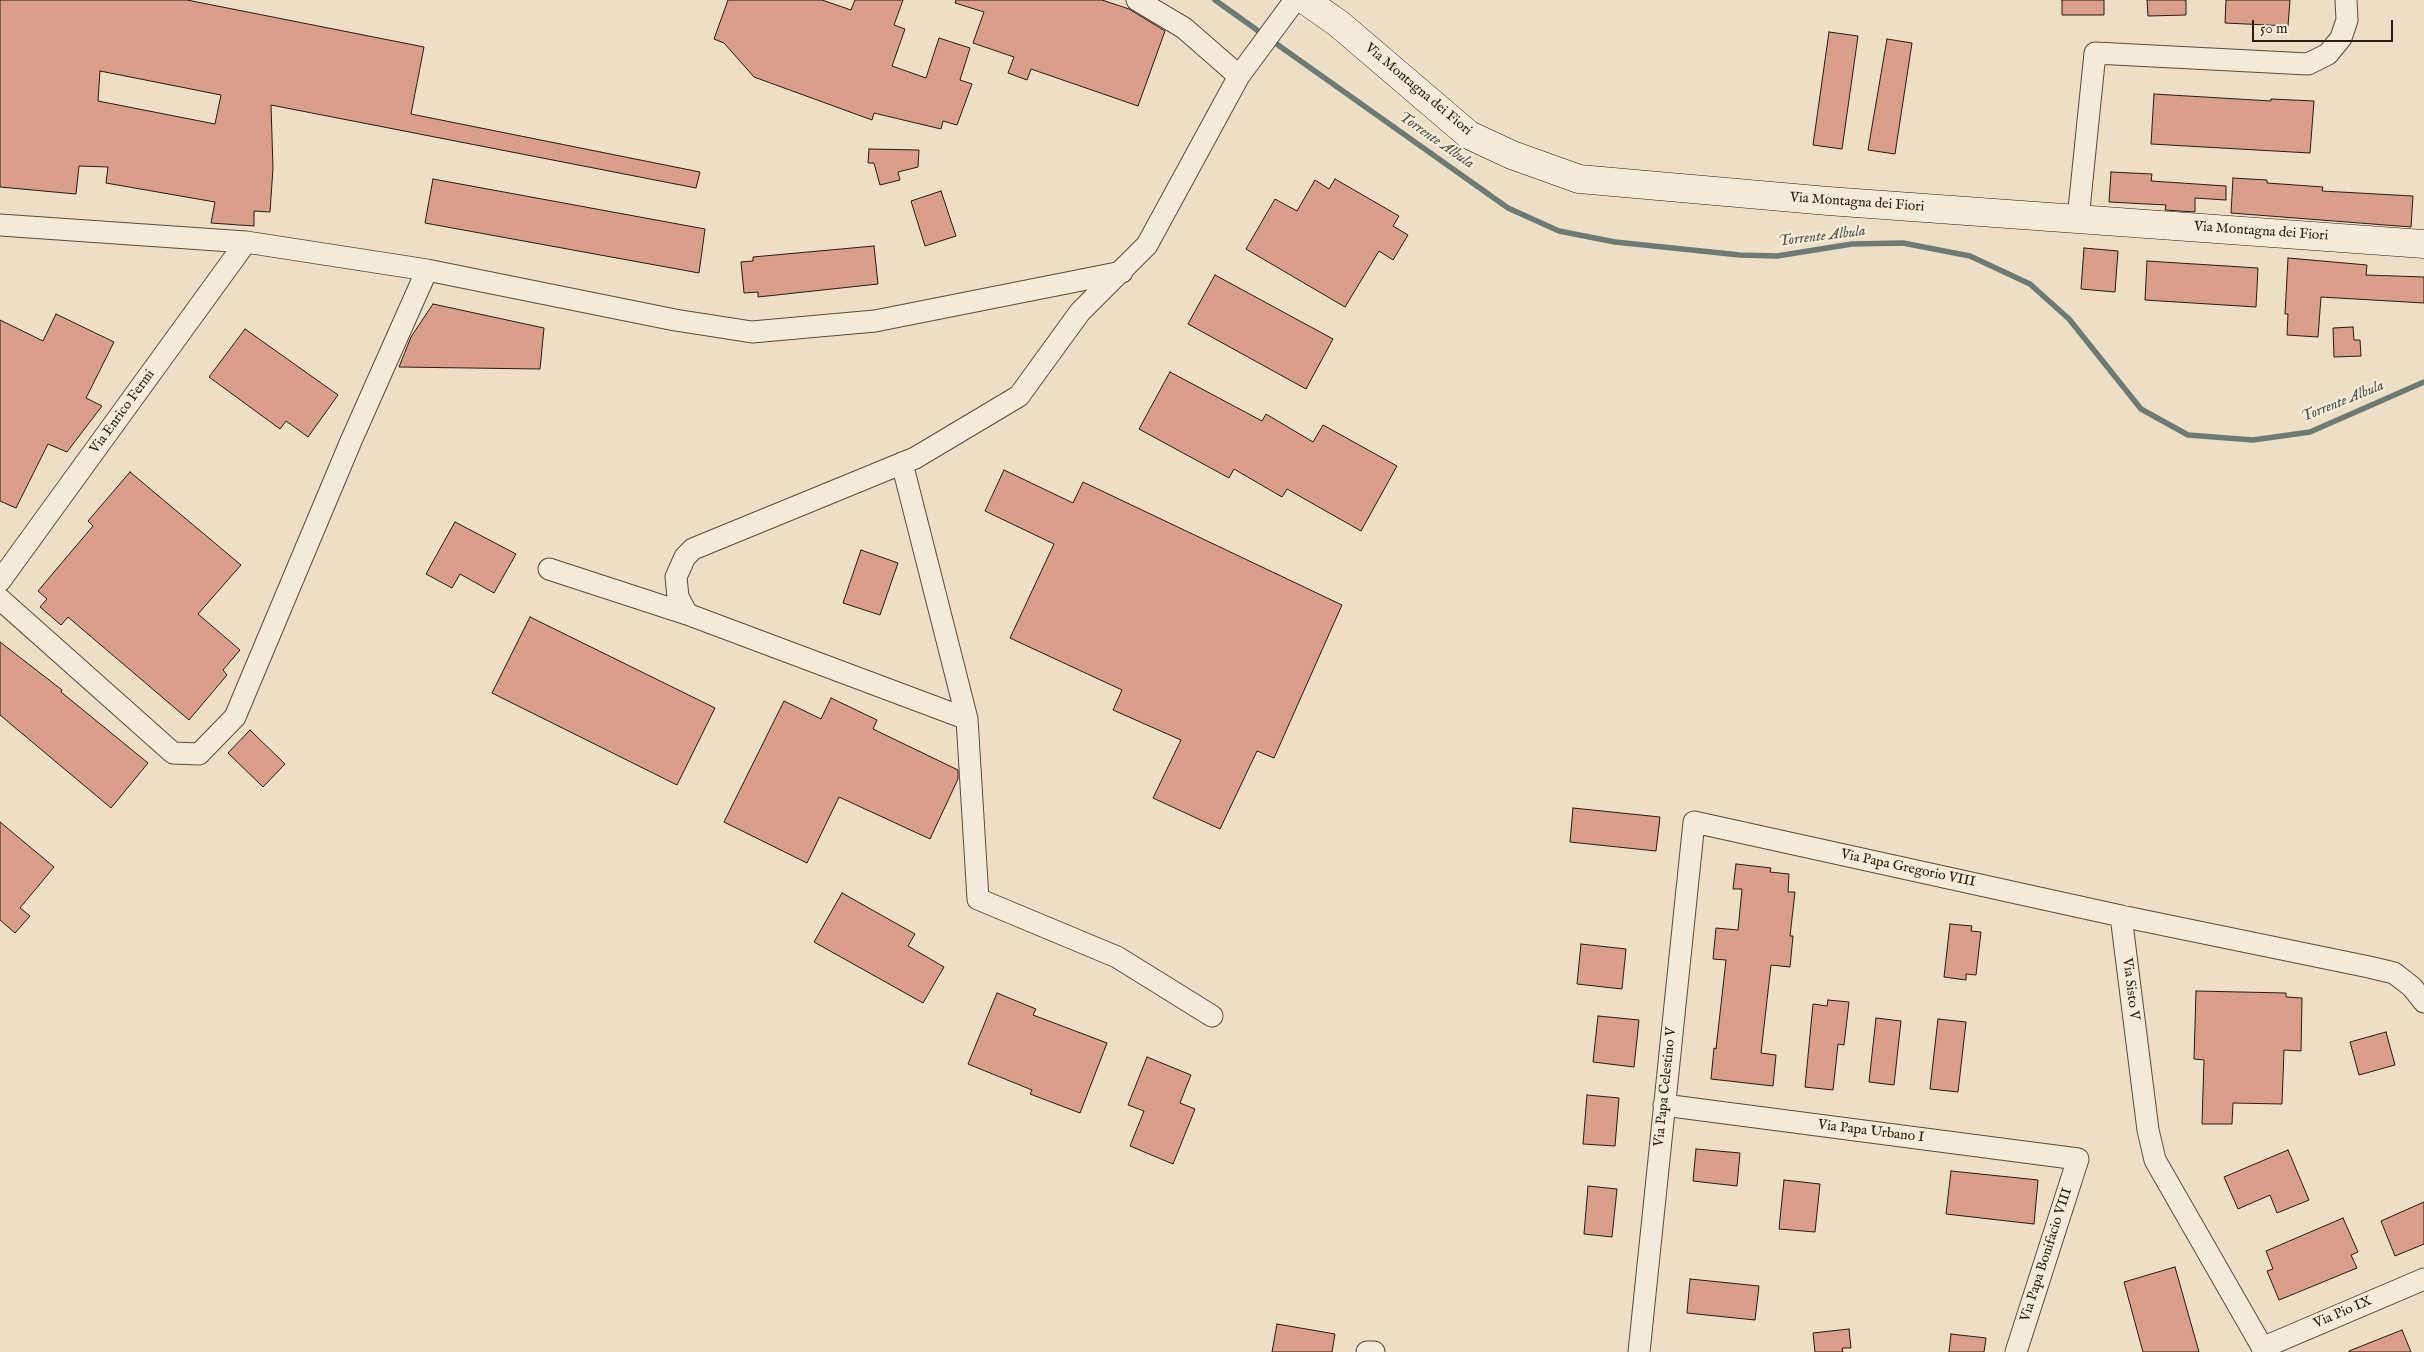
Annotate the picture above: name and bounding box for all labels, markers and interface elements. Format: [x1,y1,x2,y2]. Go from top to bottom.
scale bar [2254,10,2395,42]
text: 50 m [2260,19,2288,38]
street label: Via Montagna dei Fiori [1361,40,1475,140]
water label: Torrente Albula [1395,109,1477,173]
street label: Via Montagna dei Fiori [1789,190,1925,216]
street label: Via Montagna dei Fiori [2193,219,2329,245]
water label: Torrente Albula [1777,223,1867,251]
street label: Via Enrico Fermi [87,367,159,457]
water label: Torrente Albula [2299,377,2387,427]
street label: Via Papa Gregorio VIII [1839,847,1977,891]
street label: Via Sisto V [2118,957,2142,1021]
street label: Via Papa Celestino V [1651,1026,1681,1148]
street label: Via Papa Urbano I [1817,1117,1925,1147]
street label: Via Papa Bonifacio VIII [2017,1186,2077,1324]
street label: Via Pio IX [2311,1293,2375,1333]

